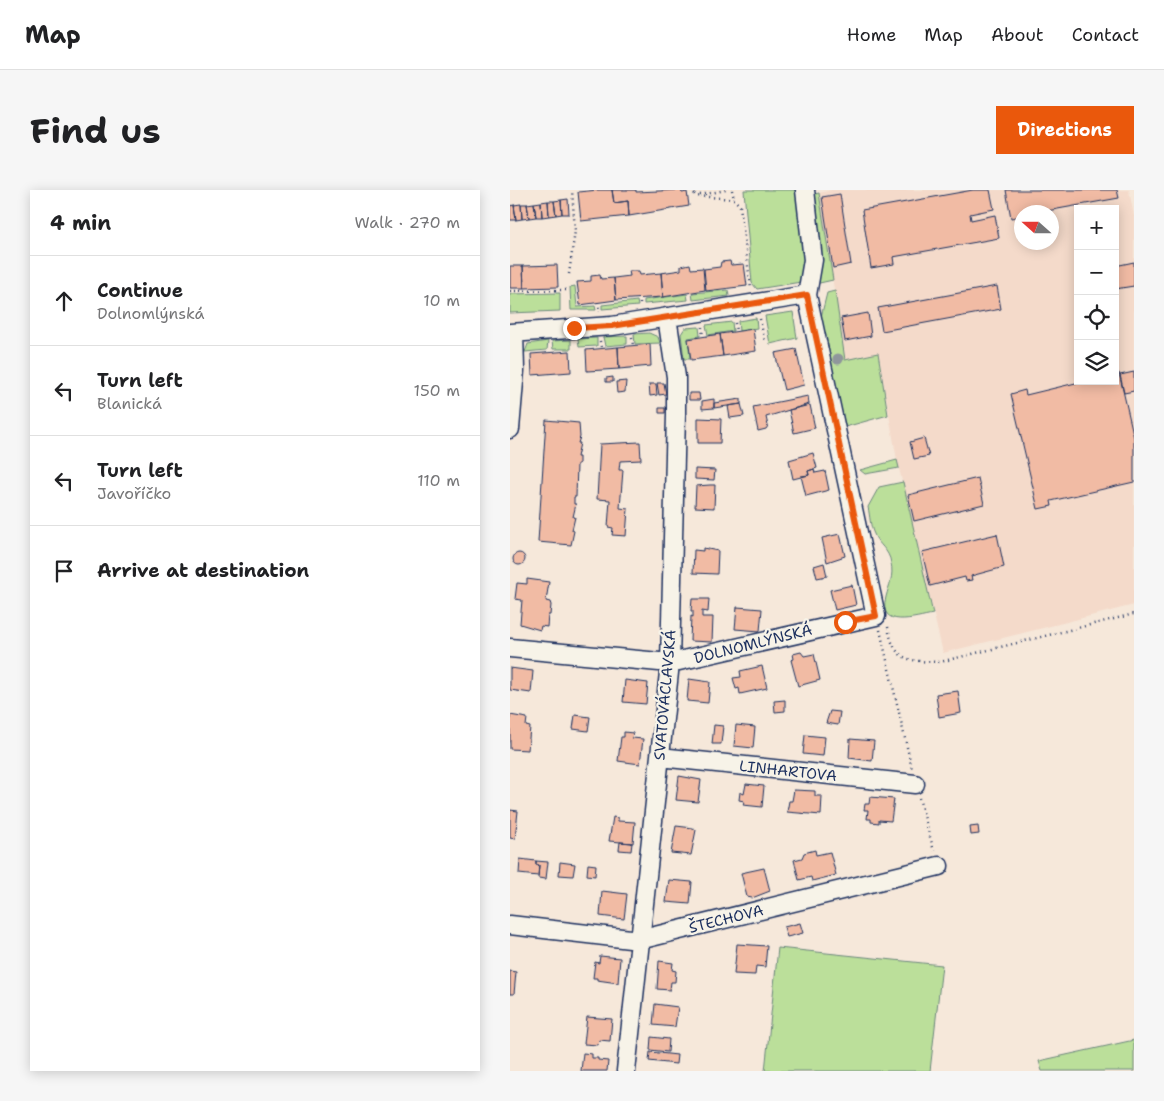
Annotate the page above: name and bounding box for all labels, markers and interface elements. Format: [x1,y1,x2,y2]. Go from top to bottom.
text: Map [25,19,81,51]
text: Home [847,23,896,47]
text: Map [924,23,963,47]
text: About [991,23,1044,47]
text: Contact [1072,23,1139,47]
button: Directions [996,106,1134,154]
text: Find us [30,107,161,154]
north arrow [1014,205,1059,250]
map controls [1074,205,1119,385]
button: + [1074,205,1119,250]
text: 4 min [50,209,111,237]
text: Walk · 270 m [355,212,460,233]
button: − [1074,250,1119,295]
text: Continue [97,278,183,303]
icon: ahead [50,287,78,315]
text: 10 m [423,290,460,311]
button: locate [1074,295,1119,340]
text: Dolnomlýnská [97,303,205,324]
route end [563,317,586,340]
button: layers [1074,340,1119,385]
text: Turn left [97,368,183,393]
icon: left [50,377,78,405]
text: 150 m [413,380,460,401]
text: Blanická [97,393,162,414]
text: Turn left [97,458,183,483]
icon: left [50,467,78,495]
text: 110 m [417,470,460,491]
text: Javoříčko [97,483,171,504]
icon: arrive [50,557,78,585]
text: Arrive at destination [97,558,309,583]
route start [834,611,857,634]
street label: DOLNOMLÝNSKÁ [692,619,814,668]
street label: SVATOVÁCLAVSKÁ [648,629,681,761]
street label: LINHARTOVA [738,756,838,786]
street label: ŠTECHOVA [686,899,766,938]

